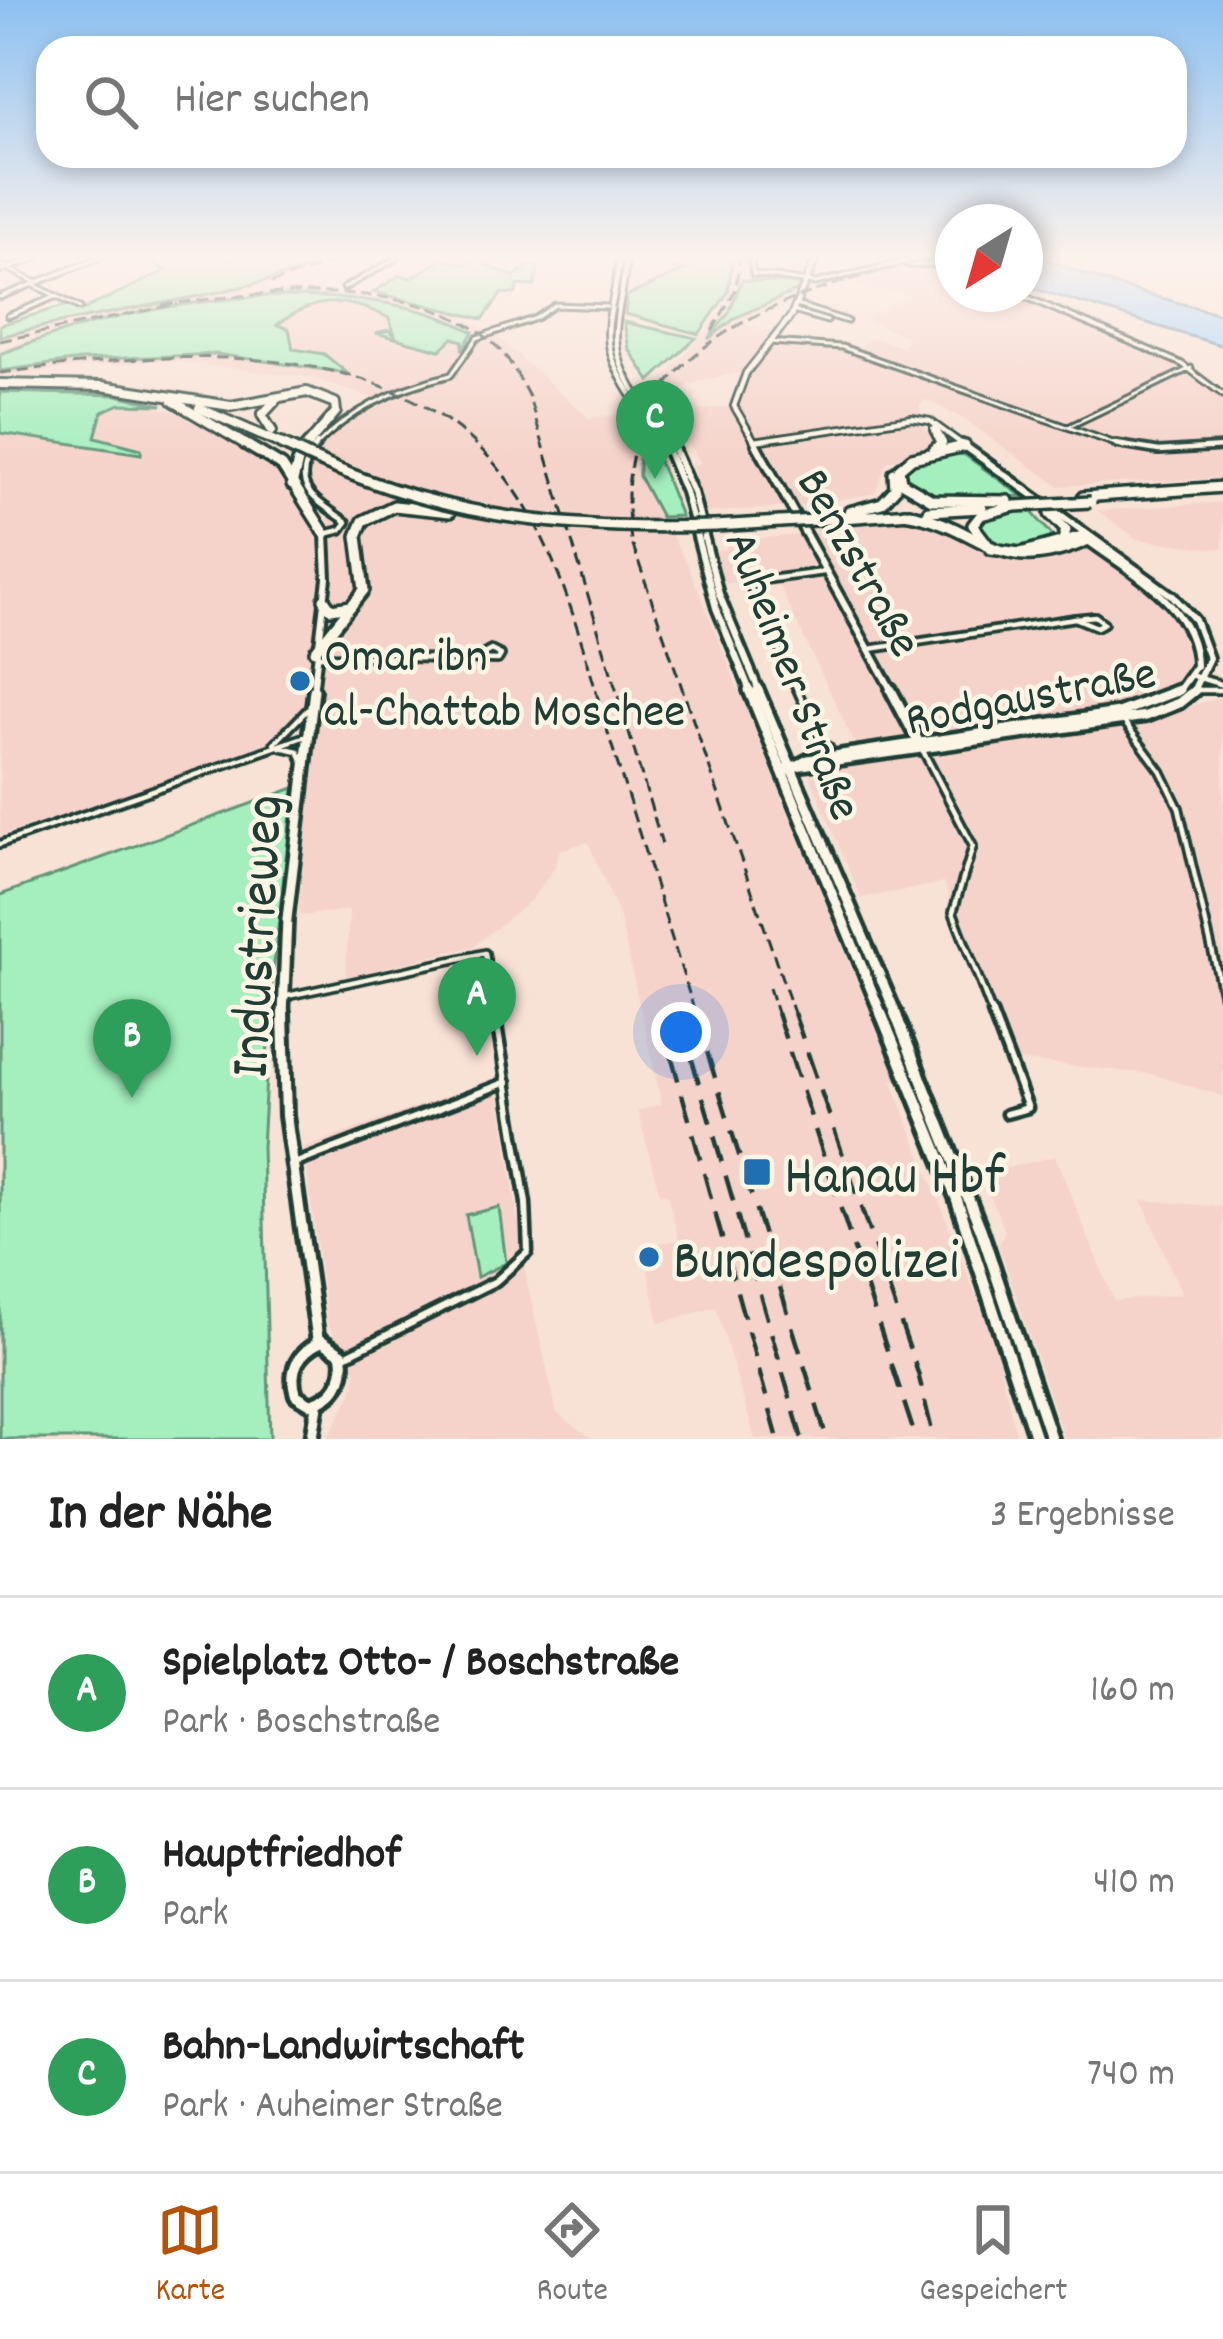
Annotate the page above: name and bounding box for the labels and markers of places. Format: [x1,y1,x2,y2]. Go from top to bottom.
pin: C [616,380,694,479]
place label: Omar ibn al-Chattab Moschee [324,626,686,750]
marker: Omar ibn al-Chattab Moschee [287,668,313,694]
pin: A [438,957,516,1056]
pin: B [93,999,171,1098]
place label: Hanau Hbf [784,1140,1006,1222]
marker: Hanau Hbf [741,1156,773,1188]
place label: Bundespolizei [673,1225,960,1307]
marker: Bundespolizei [636,1244,662,1270]

